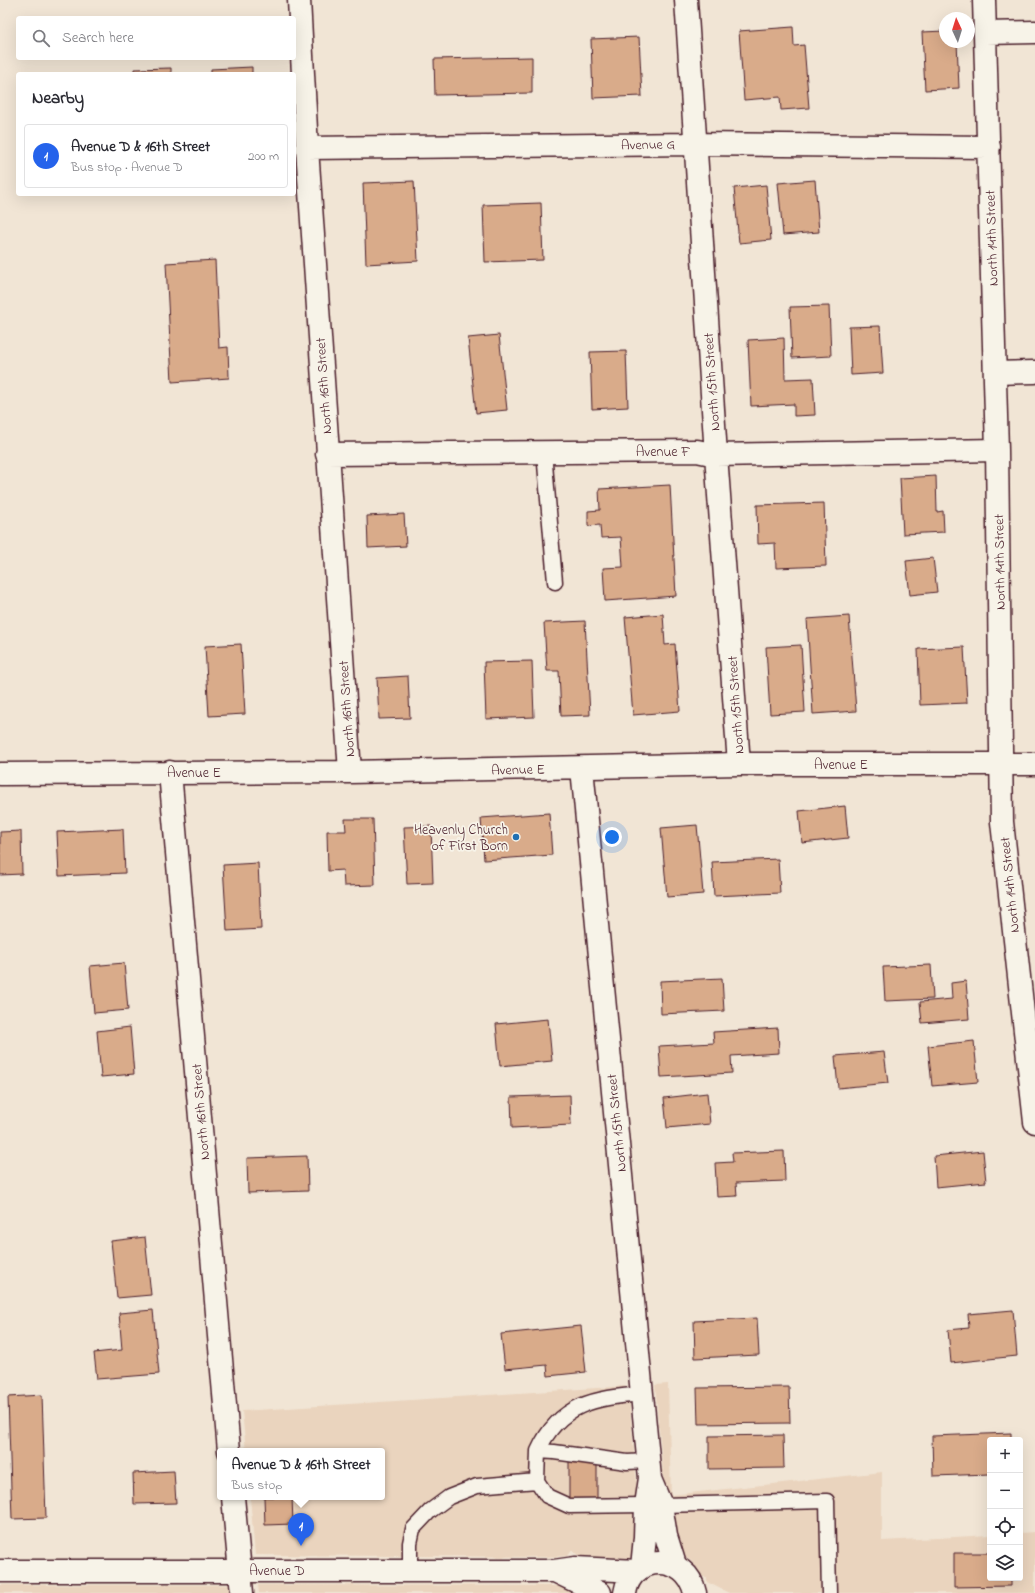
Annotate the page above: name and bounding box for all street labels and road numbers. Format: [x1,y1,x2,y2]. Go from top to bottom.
street label: Avenue G [621,135,675,156]
street label: North 14th Street [980,189,1005,286]
street label: North 15th Street [699,332,726,432]
street label: North 16th Street [311,337,338,435]
street label: Avenue F [636,442,690,463]
street label: North 14th Street [989,513,1012,610]
street label: North 15th Street [723,655,750,755]
street label: North 16th Street [334,660,361,758]
street label: Avenue E [814,755,868,776]
street label: Avenue E [491,760,545,781]
street label: Avenue E [167,763,221,784]
street label: North 14th Street [995,836,1026,934]
street label: North 16th Street [187,1063,216,1161]
street label: North 15th Street [602,1072,633,1173]
street label: Avenue D [249,1561,305,1582]

